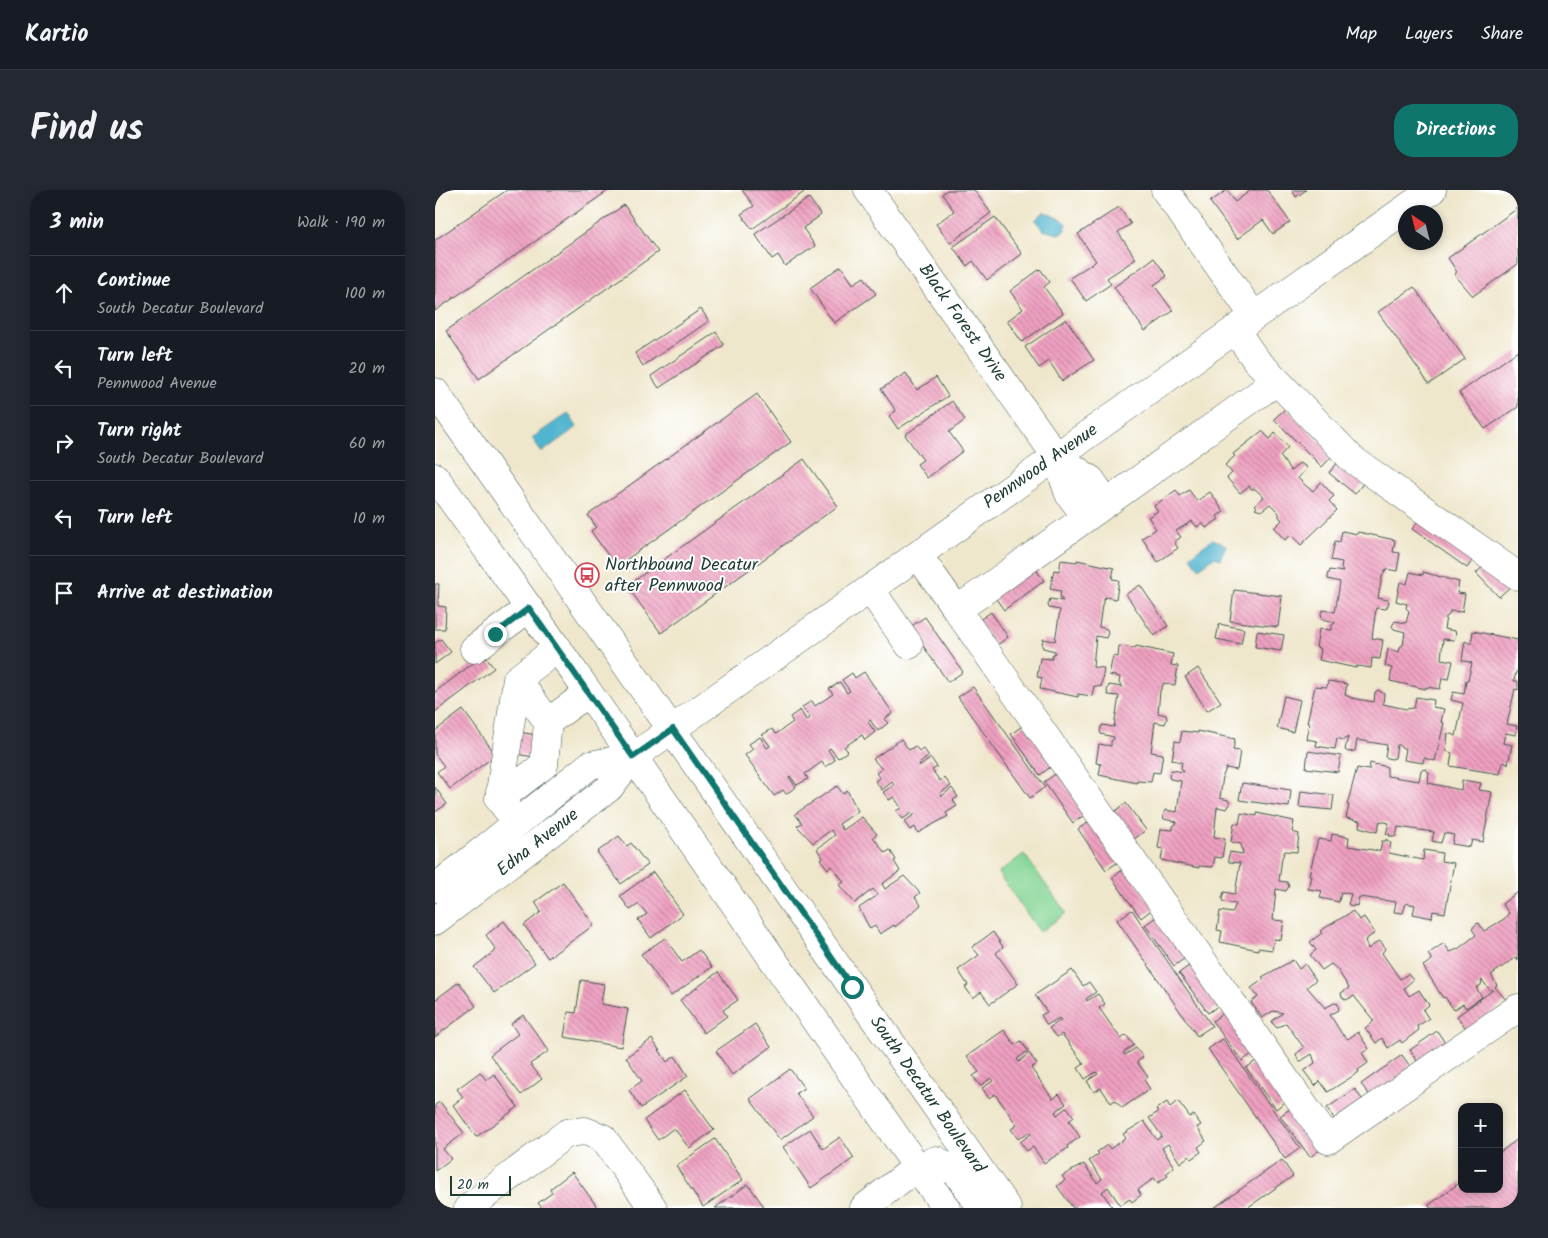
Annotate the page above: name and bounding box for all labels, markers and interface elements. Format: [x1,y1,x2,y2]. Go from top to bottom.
text: Kartio [25,15,88,54]
text: Map [1346,20,1377,49]
text: Layers [1405,20,1453,49]
text: Share [1481,20,1523,49]
text: Find us [30,102,143,158]
button: Directions [1394,104,1518,157]
north arrow [1398,205,1443,250]
text: 3 min [50,206,104,239]
text: Walk · 190 m [297,210,385,235]
street label: Black Forest Drive [910,258,1014,388]
text: Continue [97,266,170,296]
icon: ahead [50,279,78,307]
text: 100 m [345,281,385,306]
text: South Decatur Boulevard [97,296,263,321]
text: Turn left [97,341,172,371]
icon: left [50,354,78,382]
text: 20 m [349,356,385,381]
text: Pennwood Avenue [97,371,217,396]
text: Turn right [97,416,182,446]
street label: Pennwood Avenue [978,416,1104,518]
icon: right [50,429,78,457]
text: 60 m [349,431,385,456]
text: South Decatur Boulevard [97,446,263,471]
text: Turn left [97,503,172,533]
icon: left [50,504,78,532]
text: 10 m [353,506,385,531]
place label: Northbound Decatur after Pennwood [605,551,759,601]
bus stop icon: Northbound Decatur after Pennwood [574,562,600,588]
text: Arrive at destination [97,578,273,608]
icon: arrive [50,579,78,607]
route end [484,623,507,646]
street label: Edna Avenue [491,801,585,885]
route start [841,976,864,999]
street label: South Decatur Boulevard [862,1010,993,1181]
map controls [1458,1103,1503,1193]
button: + [1458,1103,1503,1148]
button: − [1458,1148,1503,1193]
scale bar [450,1173,511,1196]
text: 20 m [457,1174,489,1196]

